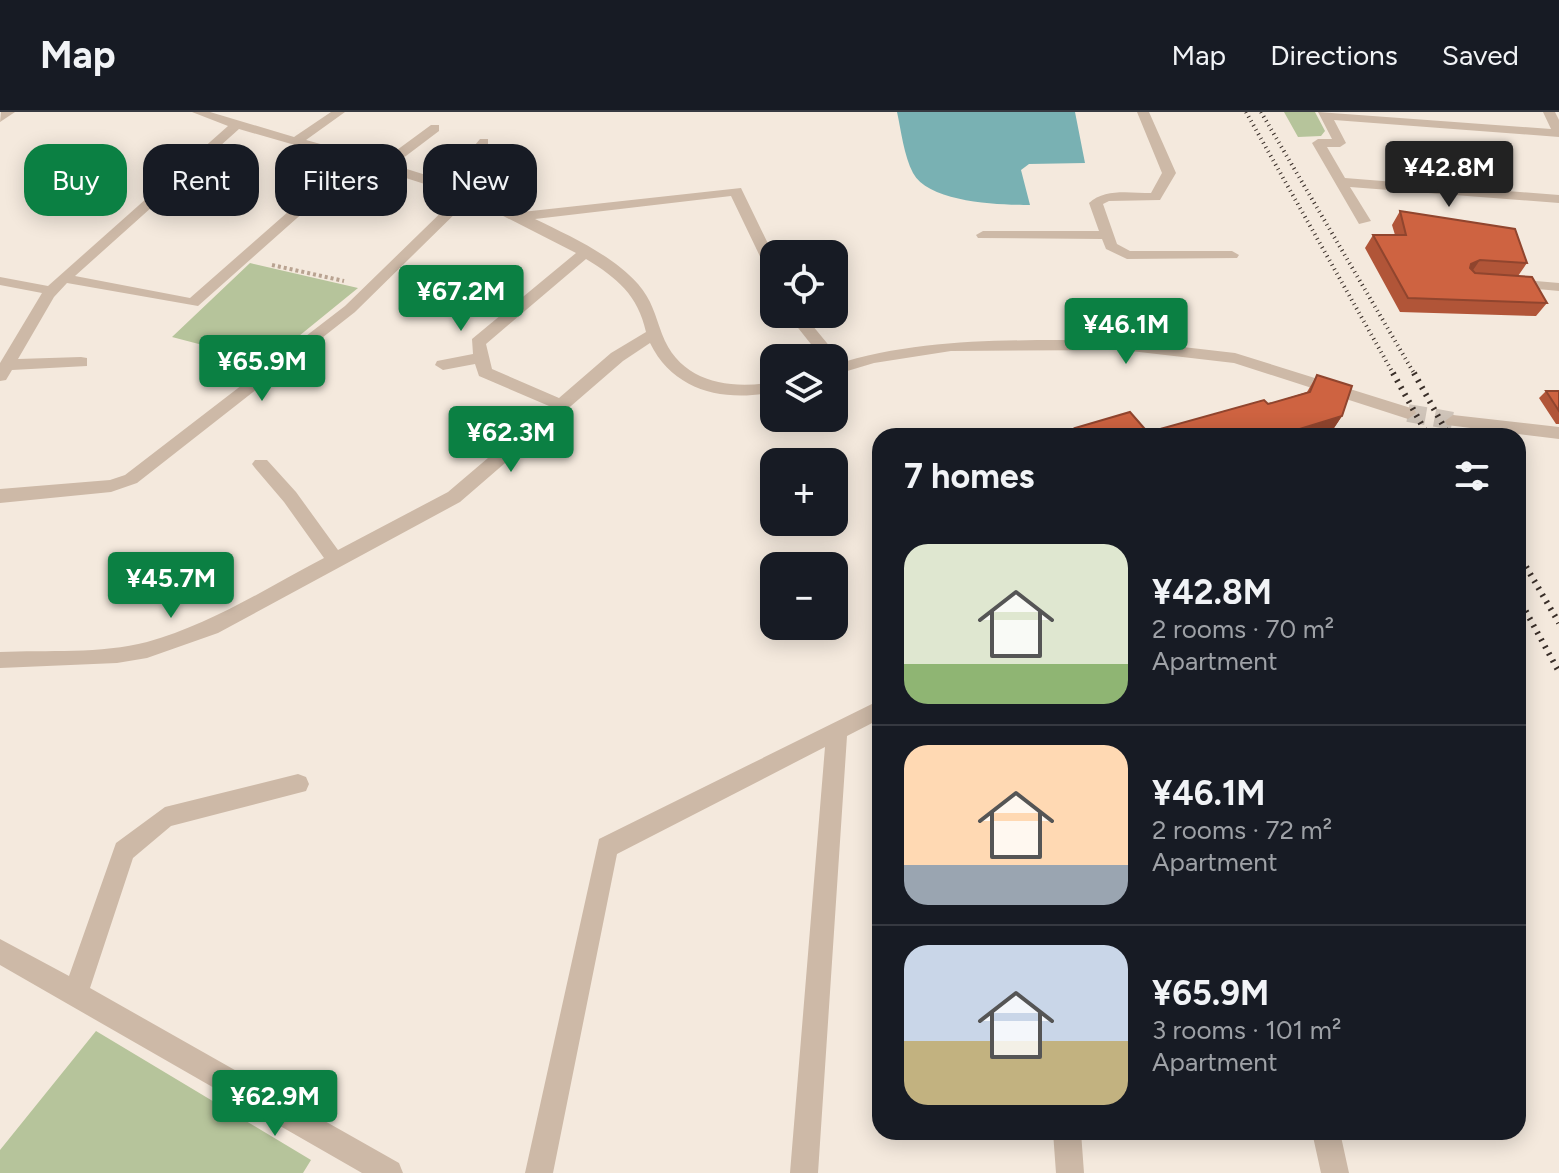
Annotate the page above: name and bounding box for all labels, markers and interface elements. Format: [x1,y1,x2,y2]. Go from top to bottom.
text: Map [40,32,116,78]
text: Map [1172,38,1226,72]
text: Directions [1270,38,1398,72]
text: Saved [1442,38,1519,72]
pin: ¥42.8M [1384,141,1514,209]
chip: Buy [24,144,127,216]
chip: Rent [143,144,259,216]
chip: Filters [275,144,407,216]
chip: New [423,144,537,216]
text: ¥42.8M [1403,151,1495,183]
map controls [760,240,848,640]
button: locate [760,240,848,328]
pin: ¥67.2M [396,265,526,333]
text: ¥67.2M [417,275,505,307]
pin: ¥46.1M [1061,298,1191,366]
text: ¥46.1M [1083,308,1169,340]
pin: ¥65.9M [197,335,327,403]
button: layers [760,344,848,432]
text: ¥65.9M [217,345,307,377]
pin: ¥62.3M [446,406,576,474]
text: ¥62.3M [467,416,555,448]
button: + [760,448,848,536]
icon: filters [1450,454,1494,498]
text: 7 homes [904,456,1034,497]
pin: ¥45.7M [106,552,236,620]
button: − [760,552,848,640]
text: ¥45.7M [126,562,216,594]
text: ¥42.8M [1152,572,1272,613]
icon: home [968,576,1064,672]
text: 2 rooms · 70 m² [1152,613,1334,645]
text: Apartment [1152,645,1278,677]
text: ¥46.1M [1152,773,1265,814]
icon: home [968,777,1064,873]
text: 2 rooms · 72 m² [1152,814,1332,846]
text: Apartment [1152,846,1278,878]
text: ¥65.9M [1152,973,1269,1014]
icon: home [968,977,1064,1073]
text: 3 rooms · 101 m² [1152,1014,1341,1046]
text: Apartment [1152,1046,1278,1078]
pin: ¥62.9M [210,1070,340,1138]
text: ¥62.9M [230,1080,320,1112]

